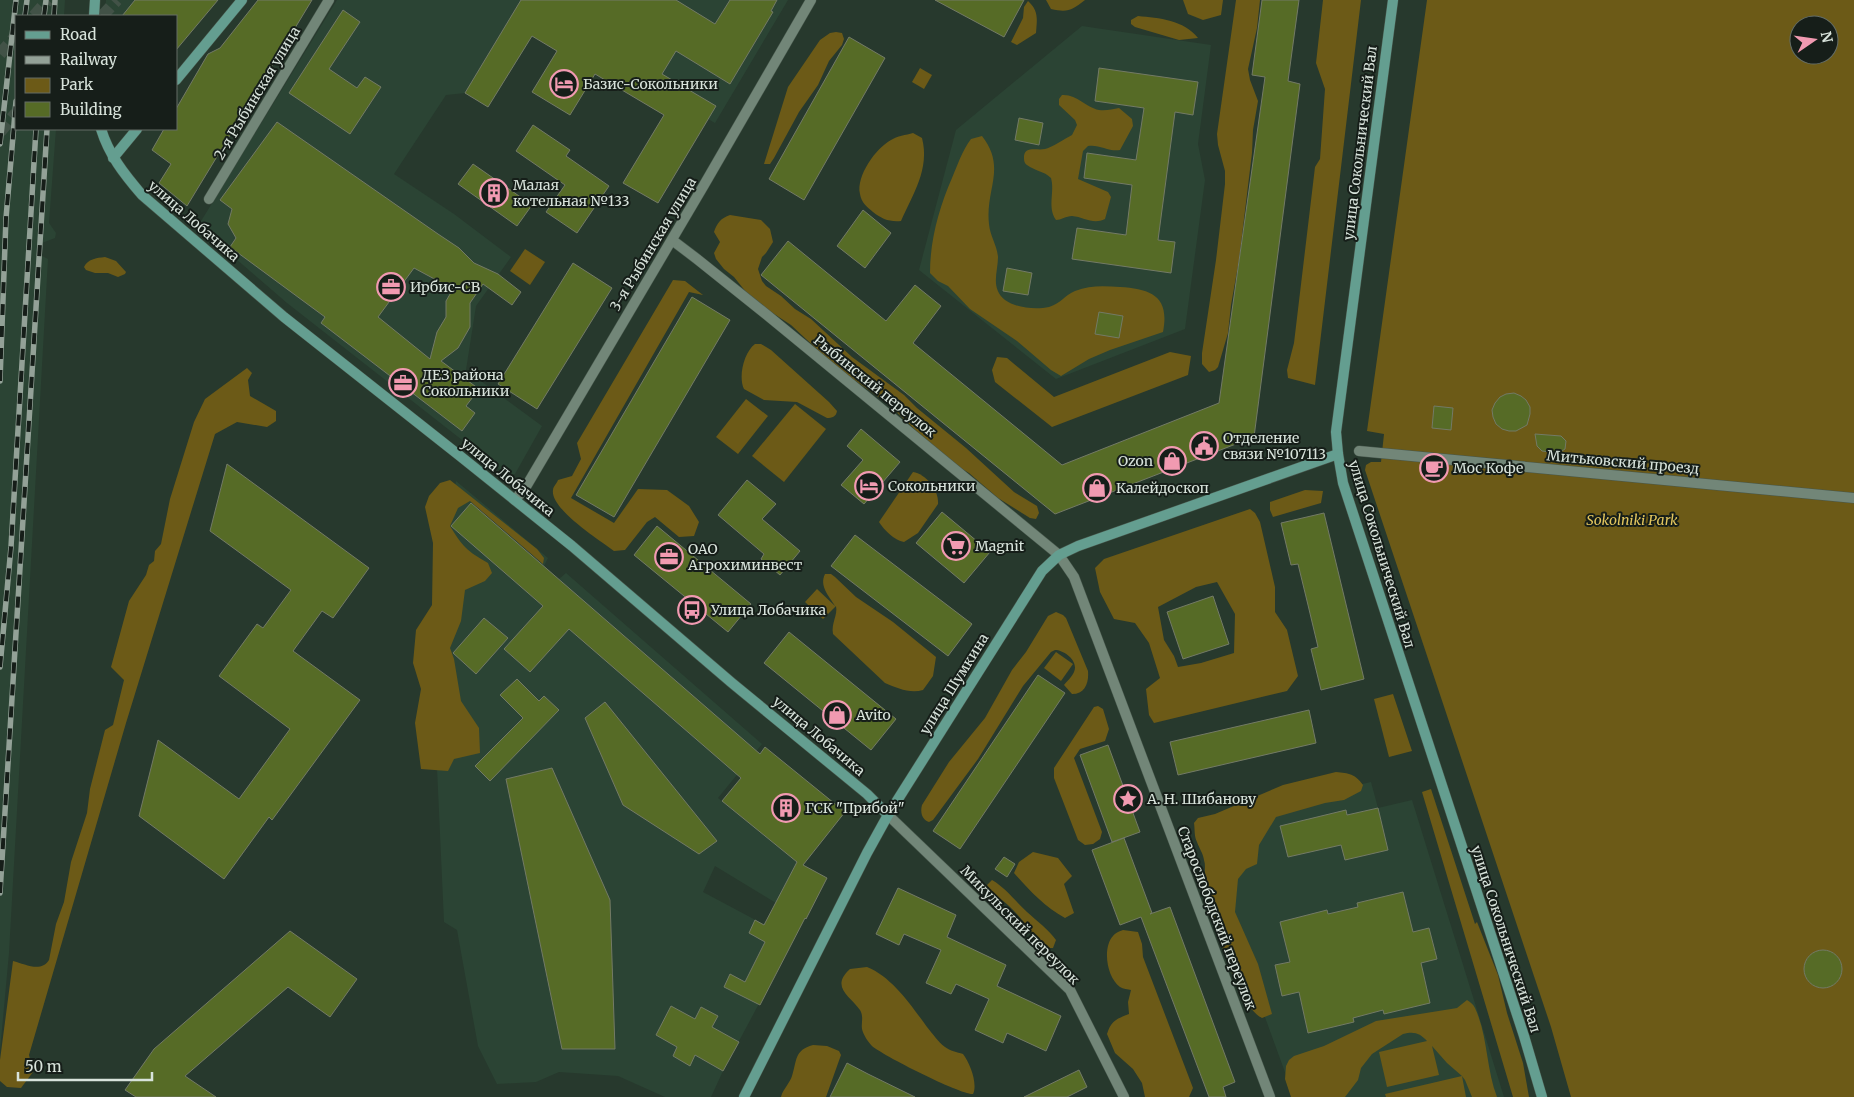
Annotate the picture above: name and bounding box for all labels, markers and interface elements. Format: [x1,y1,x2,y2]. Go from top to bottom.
legend [15,15,178,130]
north arrow [1789,15,1839,65]
street label: 2-я Рыбинская улица [210,23,304,163]
text: Road [60,25,96,44]
text: N [1817,30,1837,44]
street label: улица Сокольнический Вал [1339,45,1381,241]
text: Railway [60,50,117,69]
hotel icon: Базис-Сокольники [549,69,579,99]
text: Park [60,75,94,94]
place label: Базис-Сокольники [583,75,718,93]
text: Building [60,100,122,119]
street label: 3-я Рыбинская улица [606,173,700,314]
street label: улица Лобачика [145,176,244,266]
place label: Малая котельная №133 [513,176,629,210]
building icon: Малая котельная №133 [479,178,509,208]
office icon: Ирбис-СВ [376,272,406,302]
place label: Ирбис-СВ [410,278,480,296]
street label: Рыбинский переулок [810,331,940,441]
place label: ДЕЗ района Сокольники [422,366,510,400]
office icon: ДЕЗ района Сокольники [388,368,418,398]
place label: Отделение связи №107113 [1223,429,1326,463]
public building icon: Отделение связи №107113 [1189,431,1219,461]
street label: улица Лобачика [458,434,559,521]
shop icon: Ozon [1157,446,1187,476]
street label: Митьковский проезд [1546,446,1700,478]
place label: Ozon [1118,452,1153,470]
cafe icon: Мос Кофе [1419,453,1449,483]
street label: улица Сокольнический Вал [1345,458,1419,650]
place label: Мос Кофе [1453,459,1523,477]
hotel icon: Сокольники [854,471,884,501]
shop icon: Калейдоскоп [1082,473,1112,503]
place label: Сокольники [888,477,976,495]
place label: Калейдоскоп [1116,479,1209,497]
park label: Sokolniki Park [1586,511,1678,529]
supermarket icon: Magnit [941,531,971,561]
place label: Magnit [975,537,1025,555]
place label: ОАО Агрохиминвест [687,540,803,574]
office icon: ОАО Агрохиминвест [654,542,684,572]
bus stop icon: Улица Лобачика [677,595,707,625]
place label: Улица Лобачика [710,601,827,619]
street label: улица Шумкина [916,630,993,738]
street label: улица Лобачика [769,692,869,780]
shop icon: Avito [822,700,852,730]
place label: Avito [855,706,891,724]
place icon: А. Н. Шибанову [1113,784,1143,814]
place label: А. Н. Шибанову [1146,790,1257,808]
building icon: ГСК "Прибой" [771,793,801,823]
place label: ГСК "Прибой" [805,799,905,817]
street label: Старослободский переулок [1174,824,1260,1012]
street label: улица Сокольнический Вал [1467,843,1545,1035]
street label: Микульский переулок [957,862,1083,988]
scale bar [18,1050,151,1082]
text: 50 m [25,1057,62,1076]

